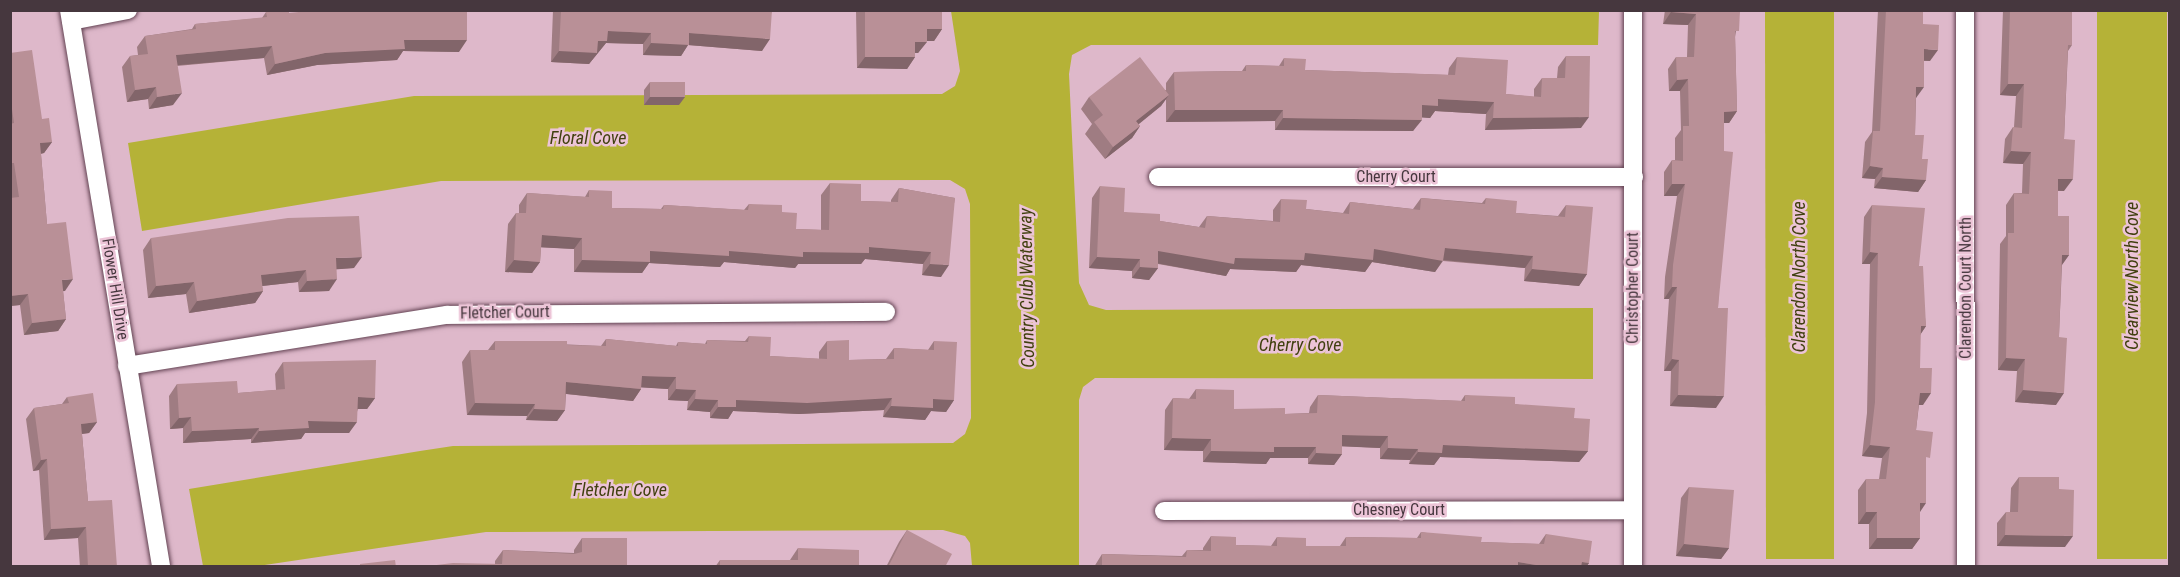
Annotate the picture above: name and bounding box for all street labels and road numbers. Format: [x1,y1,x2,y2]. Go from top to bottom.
street label: Cherry Court [1356,167,1436,187]
street label: Clarendon Court North [1956,217,1976,359]
street label: Christopher Court [1623,232,1643,344]
street label: Flower Hill Drive [98,237,132,341]
street label: Fletcher Court [460,303,550,323]
street label: Chesney Court [1353,500,1445,520]

